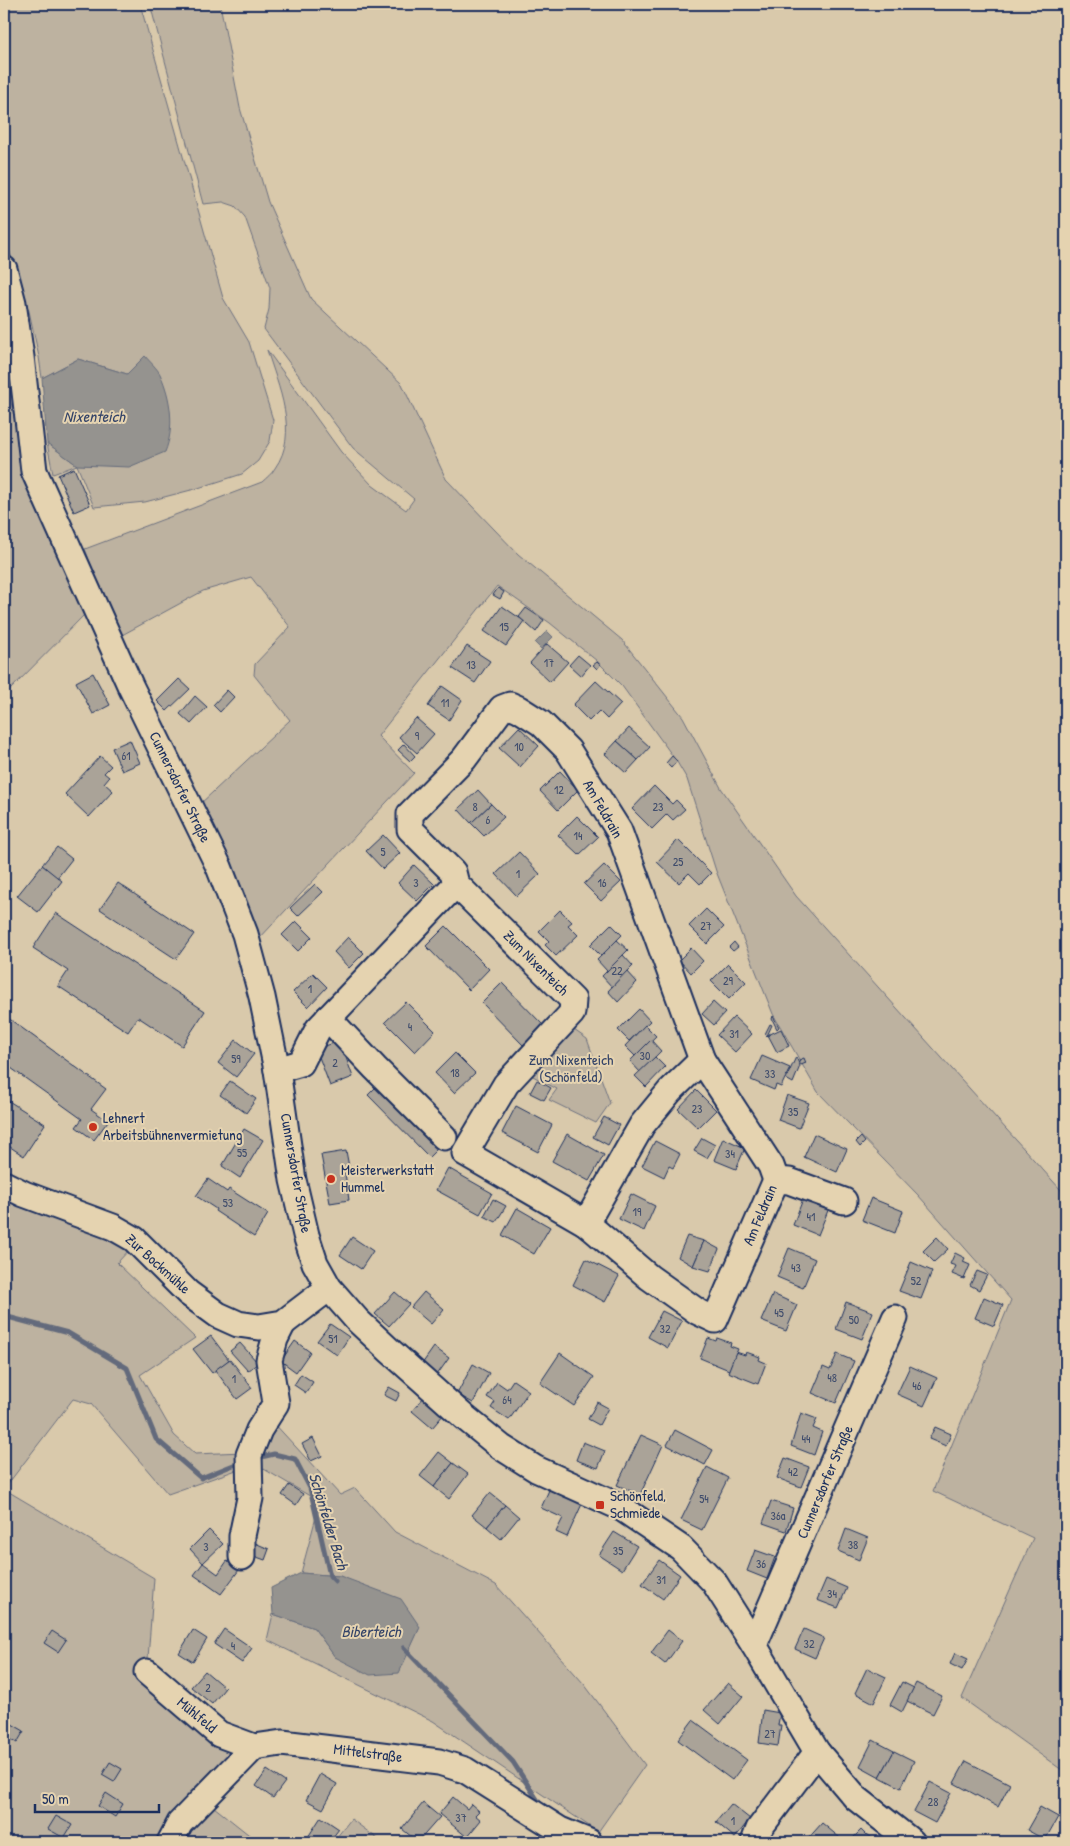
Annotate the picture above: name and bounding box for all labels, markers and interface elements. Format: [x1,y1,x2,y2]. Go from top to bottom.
water label: Nixenteich [63,405,126,427]
house number: 15 [499,618,509,635]
house number: 17 [544,654,554,671]
house number: 13 [466,656,476,673]
house number: 11 [441,694,449,711]
house number: 9 [415,727,420,744]
street label: Cunnersdorfer Straße [144,728,216,846]
house number: 10 [514,738,524,755]
house number: 61 [121,747,131,764]
street label: Am Feldrain [578,776,629,842]
house number: 12 [554,781,564,798]
house number: 8 [472,798,478,815]
house number: 23 [653,798,664,815]
house number: 6 [486,811,491,828]
house number: 14 [574,827,583,844]
house number: 5 [380,843,386,860]
house number: 25 [673,853,683,870]
house number: 1 [516,865,520,882]
house number: 3 [413,874,419,891]
house number: 16 [597,874,607,891]
house number: 27 [700,917,712,934]
street label: Zum Nixenteich [499,925,574,1000]
house number: 22 [611,962,623,979]
house number: 29 [723,972,734,989]
house number: 1 [308,980,312,997]
house number: 4 [408,1018,413,1035]
house number: 31 [729,1025,739,1042]
house number: 30 [640,1047,650,1064]
park label: Zum Nixenteich (Schönfeld) [529,1049,613,1087]
house number: 59 [231,1050,241,1067]
house number: 2 [332,1054,338,1071]
house number: 18 [450,1064,460,1081]
house number: 33 [765,1065,775,1082]
house number: 23 [692,1100,703,1117]
house number: 35 [788,1103,798,1120]
place label: Lehnert Arbeitsbühnenvermietung [103,1107,243,1145]
street label: Cunnersdorfer Straße [276,1111,317,1234]
marker: Lehnert Arbeitsbühnenvermietung [87,1121,99,1133]
house number: 55 [237,1144,247,1161]
house number: 34 [725,1145,735,1162]
place label: Meisterwerkstatt Hummel [341,1159,435,1197]
marker: Meisterwerkstatt Hummel [325,1173,337,1185]
street label: Am Feldrain [737,1181,782,1248]
house number: 53 [223,1194,233,1211]
house number: 19 [633,1203,642,1220]
house number: 41 [807,1208,815,1225]
street label: Zur Bockmühle [121,1229,195,1299]
house number: 43 [791,1259,801,1276]
house number: 52 [911,1272,922,1289]
house number: 45 [774,1304,784,1321]
house number: 50 [849,1311,859,1328]
house number: 32 [660,1320,671,1337]
house number: 51 [328,1330,338,1347]
house number: 48 [827,1369,837,1386]
house number: 1 [232,1370,236,1387]
house number: 46 [912,1377,922,1394]
house number: 64 [502,1391,512,1408]
street label: Cunnersdorfer Straße [791,1422,858,1542]
house number: 44 [801,1430,811,1447]
house number: 42 [788,1463,798,1480]
water label: Schönfelder Bach [304,1470,355,1573]
place label: Schönfeld, Schmiede [610,1485,666,1523]
house number: 54 [699,1490,709,1507]
marker: Schönfeld, Schmiede [594,1499,606,1511]
house number: 36a [771,1507,786,1524]
house number: 38 [848,1536,858,1553]
house number: 3 [203,1538,209,1555]
house number: 35 [613,1542,623,1559]
house number: 36 [756,1555,766,1572]
house number: 31 [656,1571,666,1588]
house number: 34 [827,1585,837,1602]
water label: Biberteich [341,1620,402,1642]
house number: 32 [804,1635,815,1652]
house number: 4 [231,1637,236,1654]
house number: 2 [205,1679,211,1696]
street label: Mühlfeld [173,1692,222,1738]
house number: 27 [764,1725,776,1742]
street label: Mittelstraße [333,1738,404,1767]
scale bar [35,1781,159,1813]
text: 50 m [42,1788,69,1809]
house number: 28 [928,1793,938,1810]
house number: 37 [455,1809,467,1826]
house number: 1 [731,1812,735,1829]

